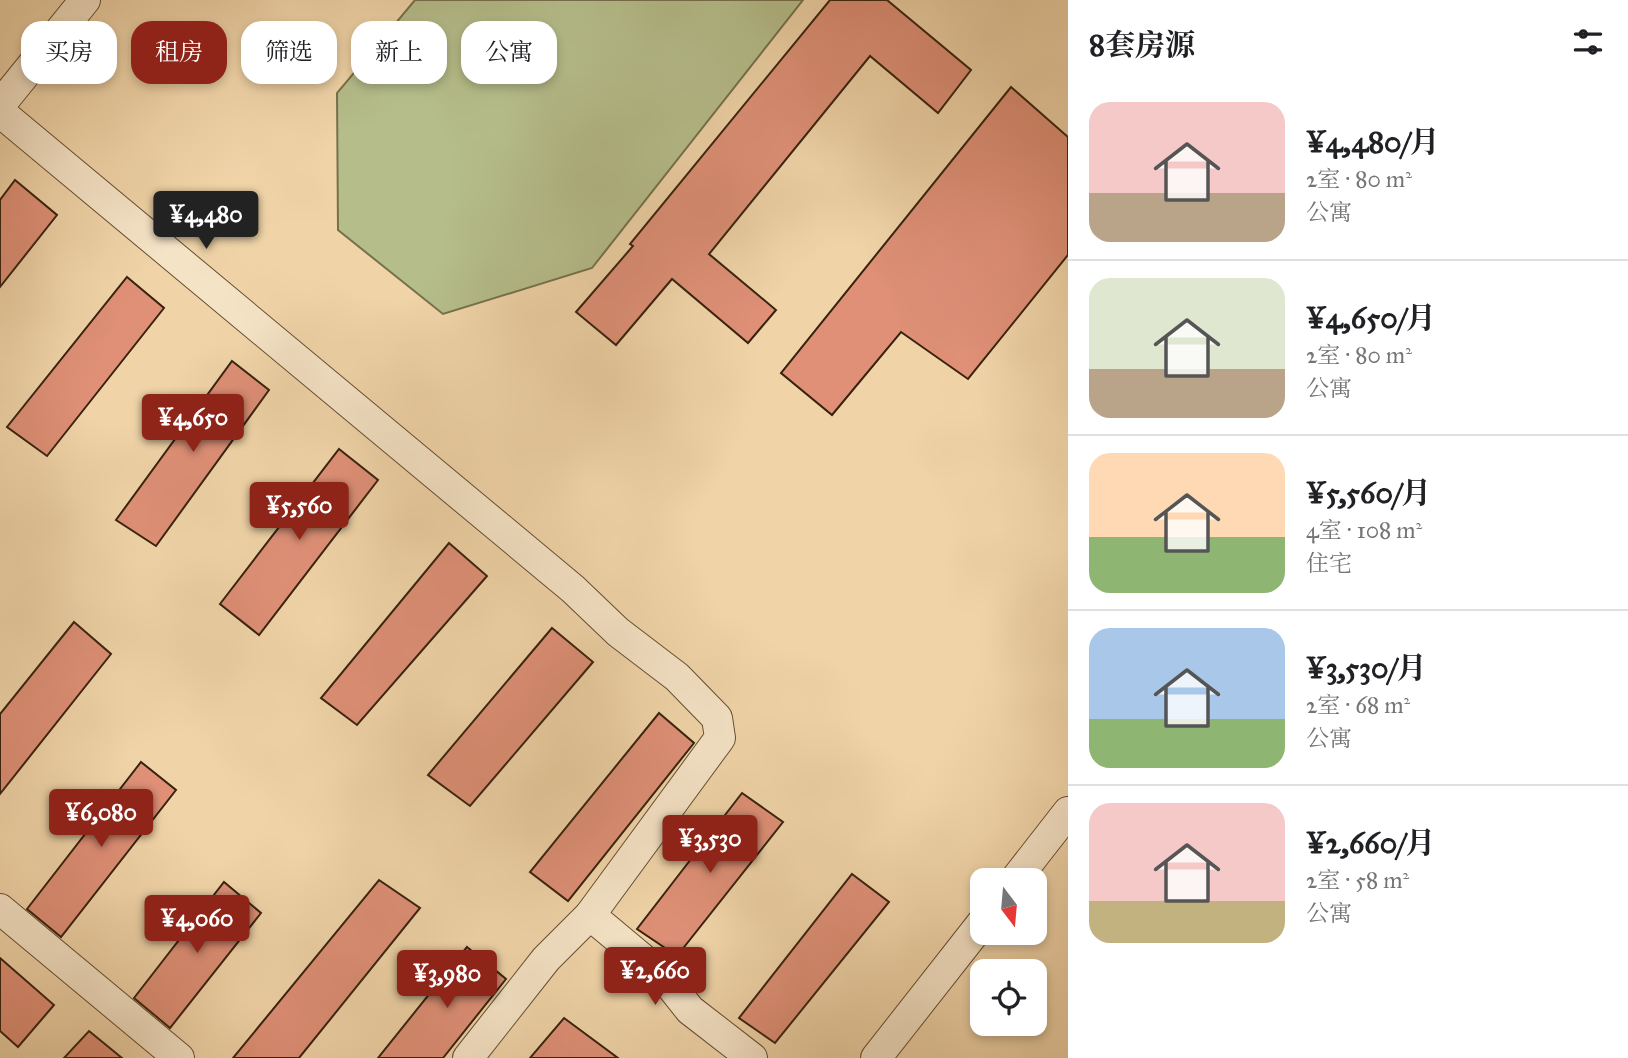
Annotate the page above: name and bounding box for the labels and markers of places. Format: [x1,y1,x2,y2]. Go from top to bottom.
pin: ¥4,480 [149,191,263,251]
pin: ¥4,650 [136,394,250,454]
pin: ¥5,560 [242,482,356,542]
pin: ¥6,080 [44,790,158,849]
pin: ¥3,530 [653,816,767,875]
pin: ¥4,060 [140,895,254,955]
pin: ¥2,660 [598,948,712,1007]
pin: ¥3,980 [390,950,504,1010]

